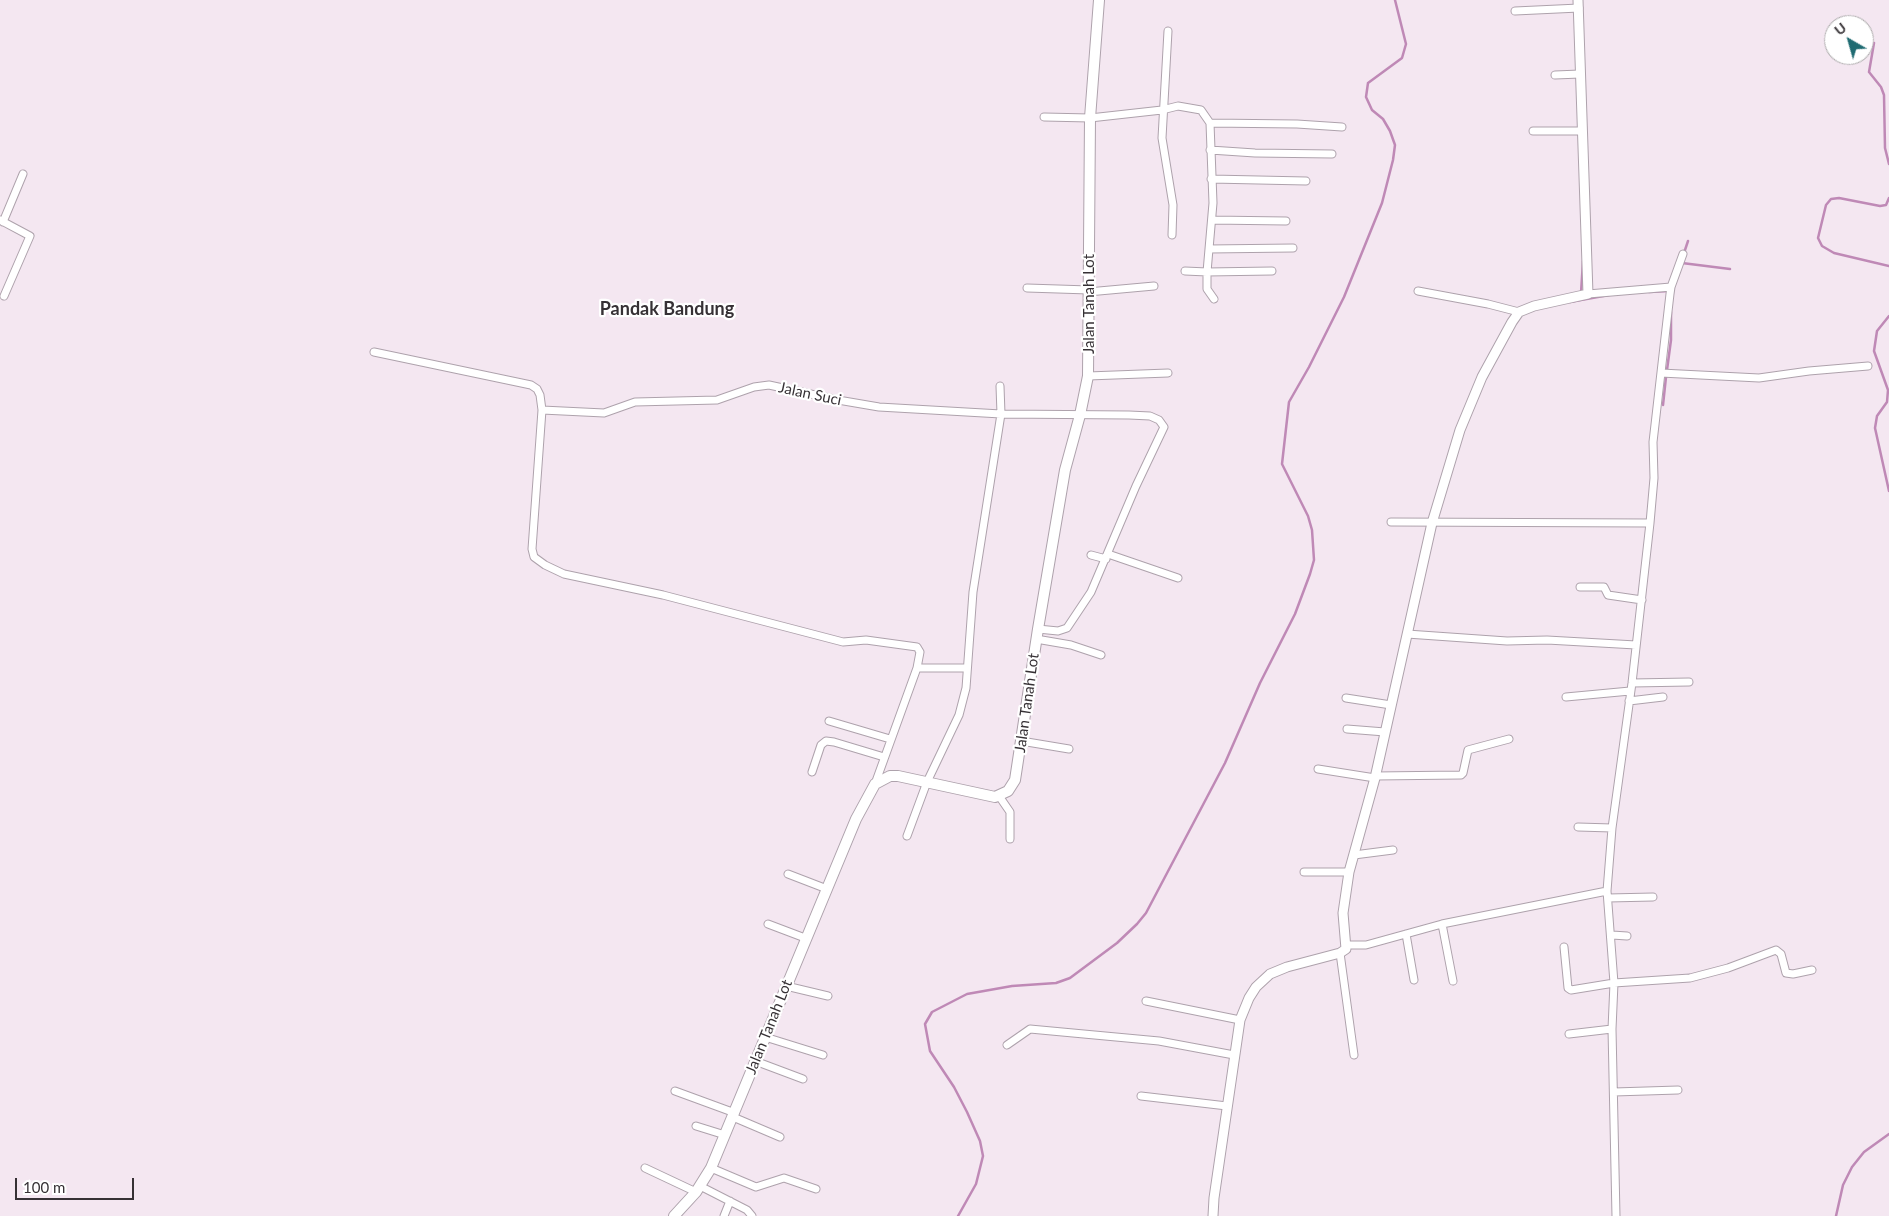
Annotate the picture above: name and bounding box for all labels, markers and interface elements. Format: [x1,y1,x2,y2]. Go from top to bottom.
north arrow [1824,15,1874,65]
text: U [1831,19,1849,38]
street label: Jalan Tanah Lot [1080,254,1098,354]
district label: Pandak Bandung [600,298,734,320]
street label: Jalan Suci [777,379,843,409]
street label: Jalan Tanah Lot [1011,652,1043,754]
street label: Jalan Tanah Lot [742,977,796,1077]
scale bar [18,1168,136,1200]
text: 100 m [23,1178,65,1196]

